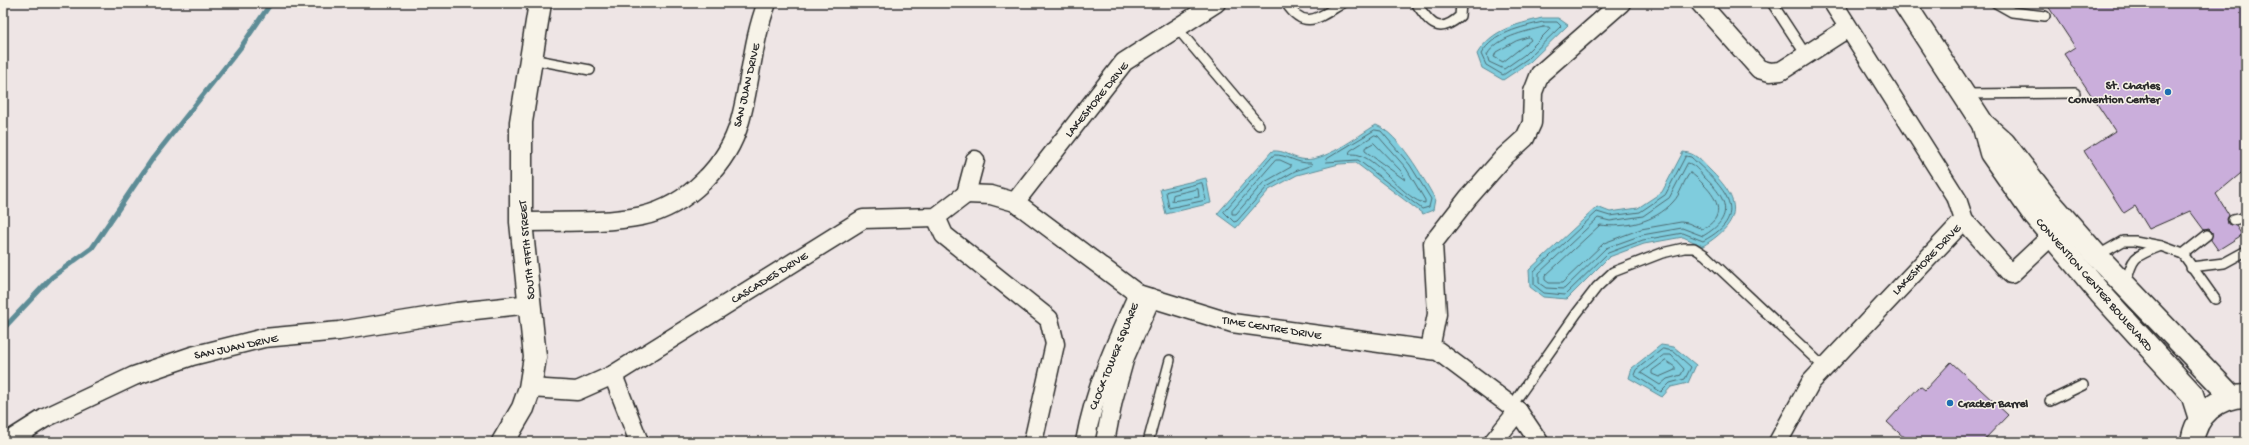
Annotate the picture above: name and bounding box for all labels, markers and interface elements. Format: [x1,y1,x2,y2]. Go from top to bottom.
street label: SAN JUAN DRIVE [732,42,765,129]
street label: LAKESHORE DRIVE [1063,59,1133,141]
place label: St. Charles Convention Center [2067,80,2162,108]
marker: St. Charles Convention Center [2163,87,2173,97]
street label: SOUTH FIFTH STREET [517,198,539,300]
street label: CONVENTION CENTER BOULEVARD [2032,216,2155,355]
street label: LAKESHORE DRIVE [1890,222,1965,299]
street label: CASCADES DRIVE [729,249,811,308]
street label: CLOCK TOWER SQUARE [1087,301,1143,412]
street label: TIME CENTRE DRIVE [1220,314,1323,344]
street label: SAN JUAN DRIVE [193,332,280,364]
marker: Cracker Barrel [1945,398,1955,408]
place label: Cracker Barrel [1957,398,2029,412]

